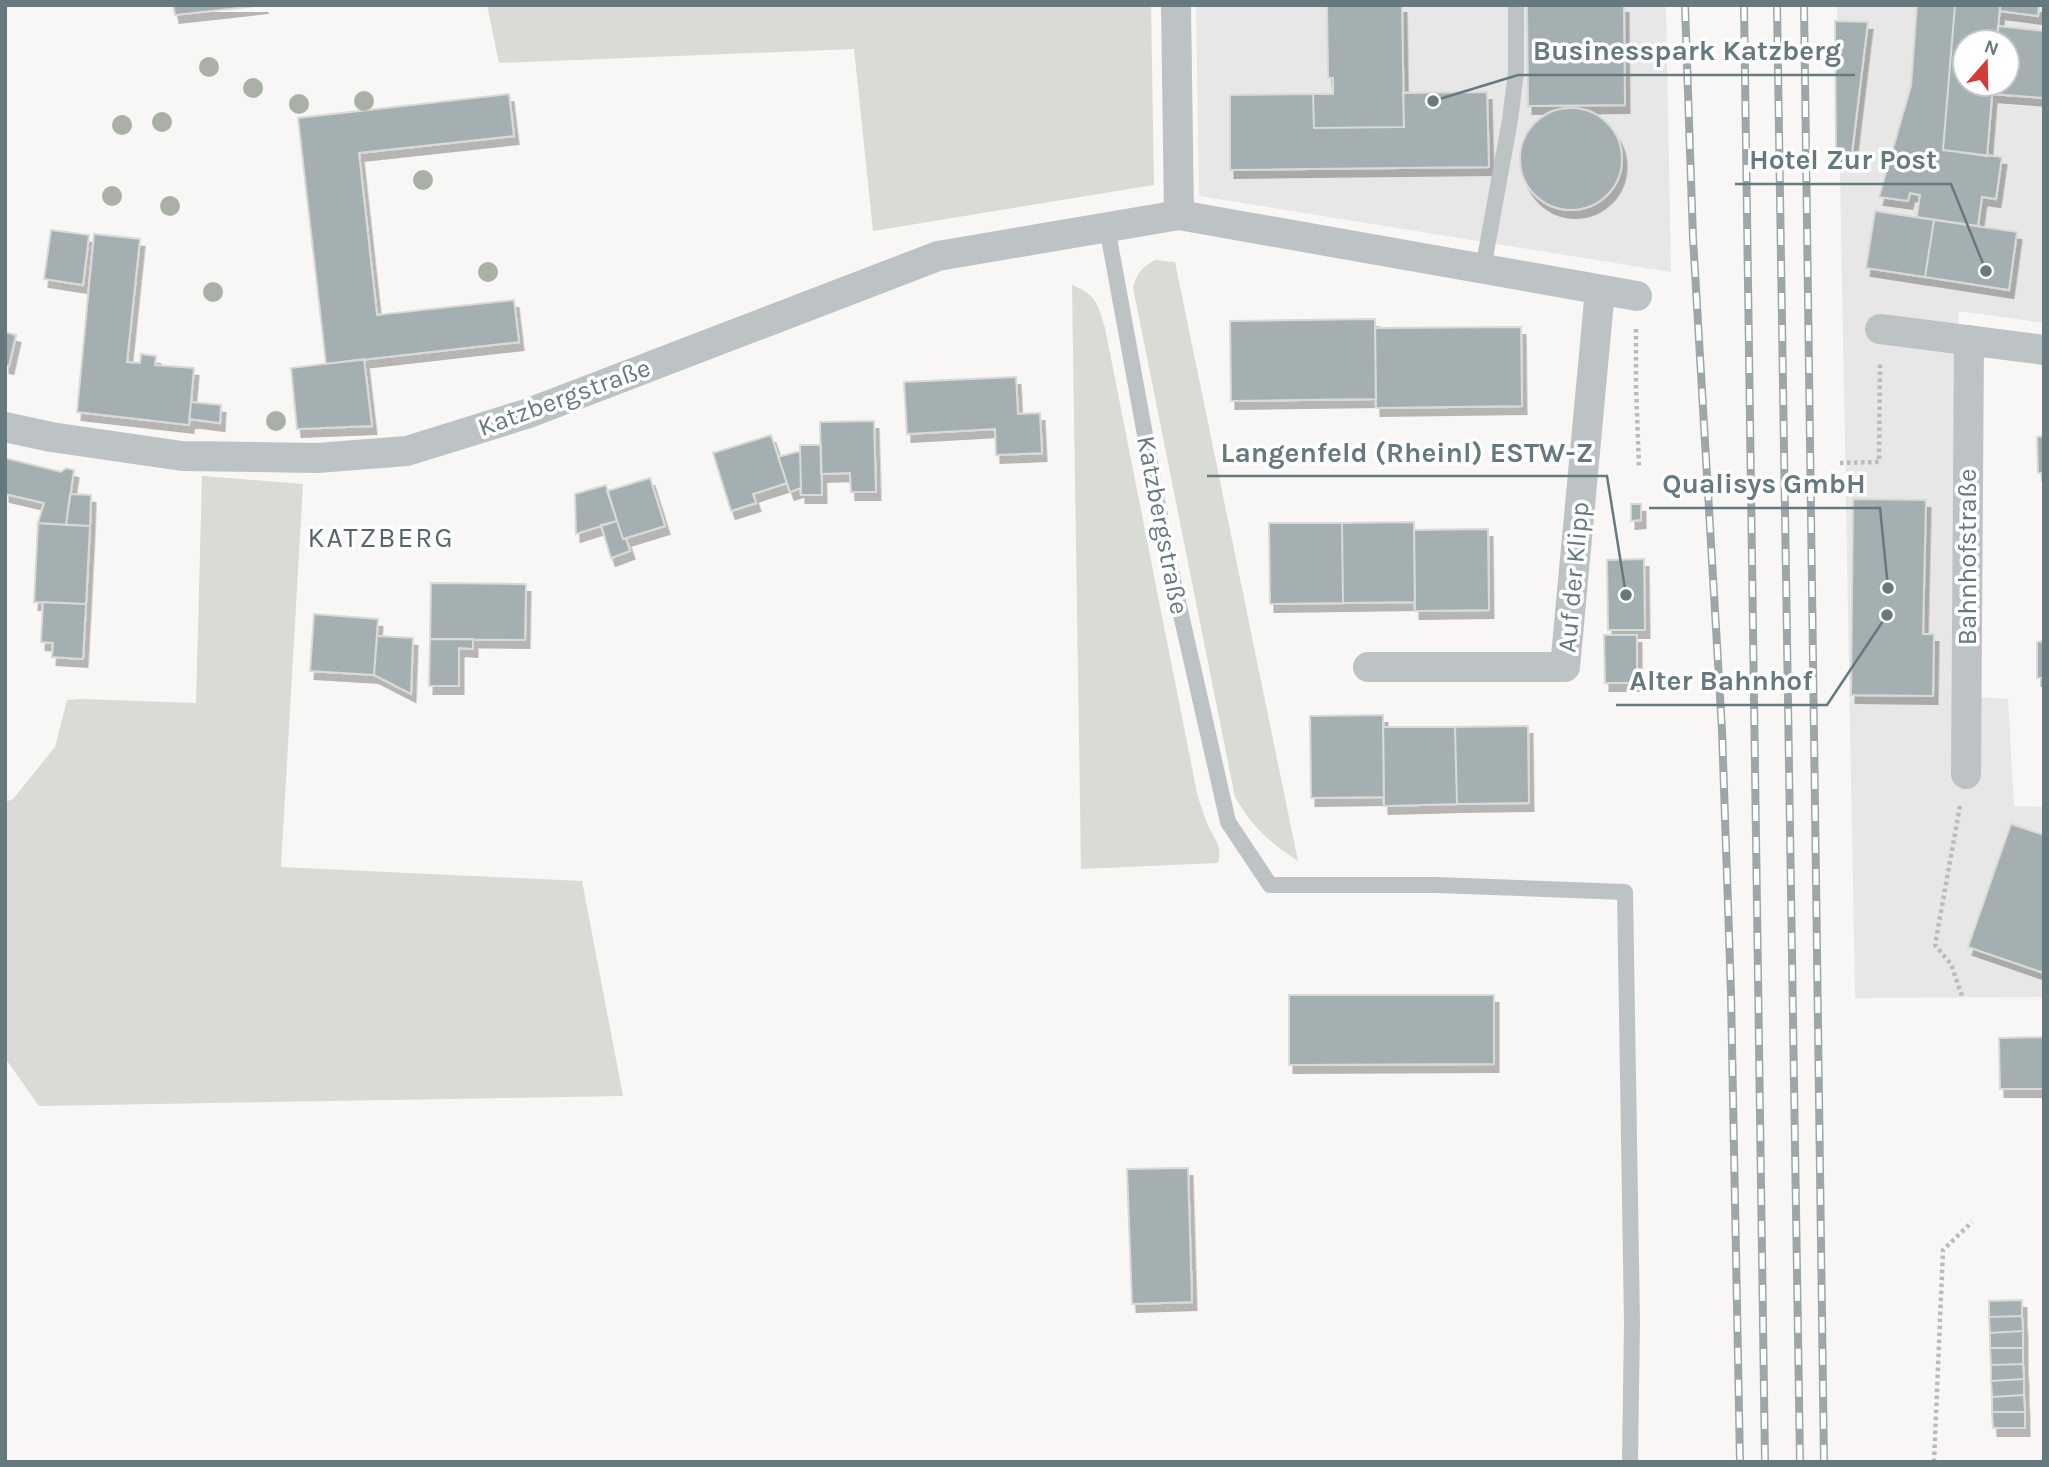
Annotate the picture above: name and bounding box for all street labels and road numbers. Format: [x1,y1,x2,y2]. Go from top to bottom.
street label: Katzbergstraße [474,352,655,443]
street label: Katzbergstraße [1130,433,1195,617]
street label: Bahnhofstraße [1952,469,1983,645]
street label: Auf der Klipp [1551,500,1596,654]

